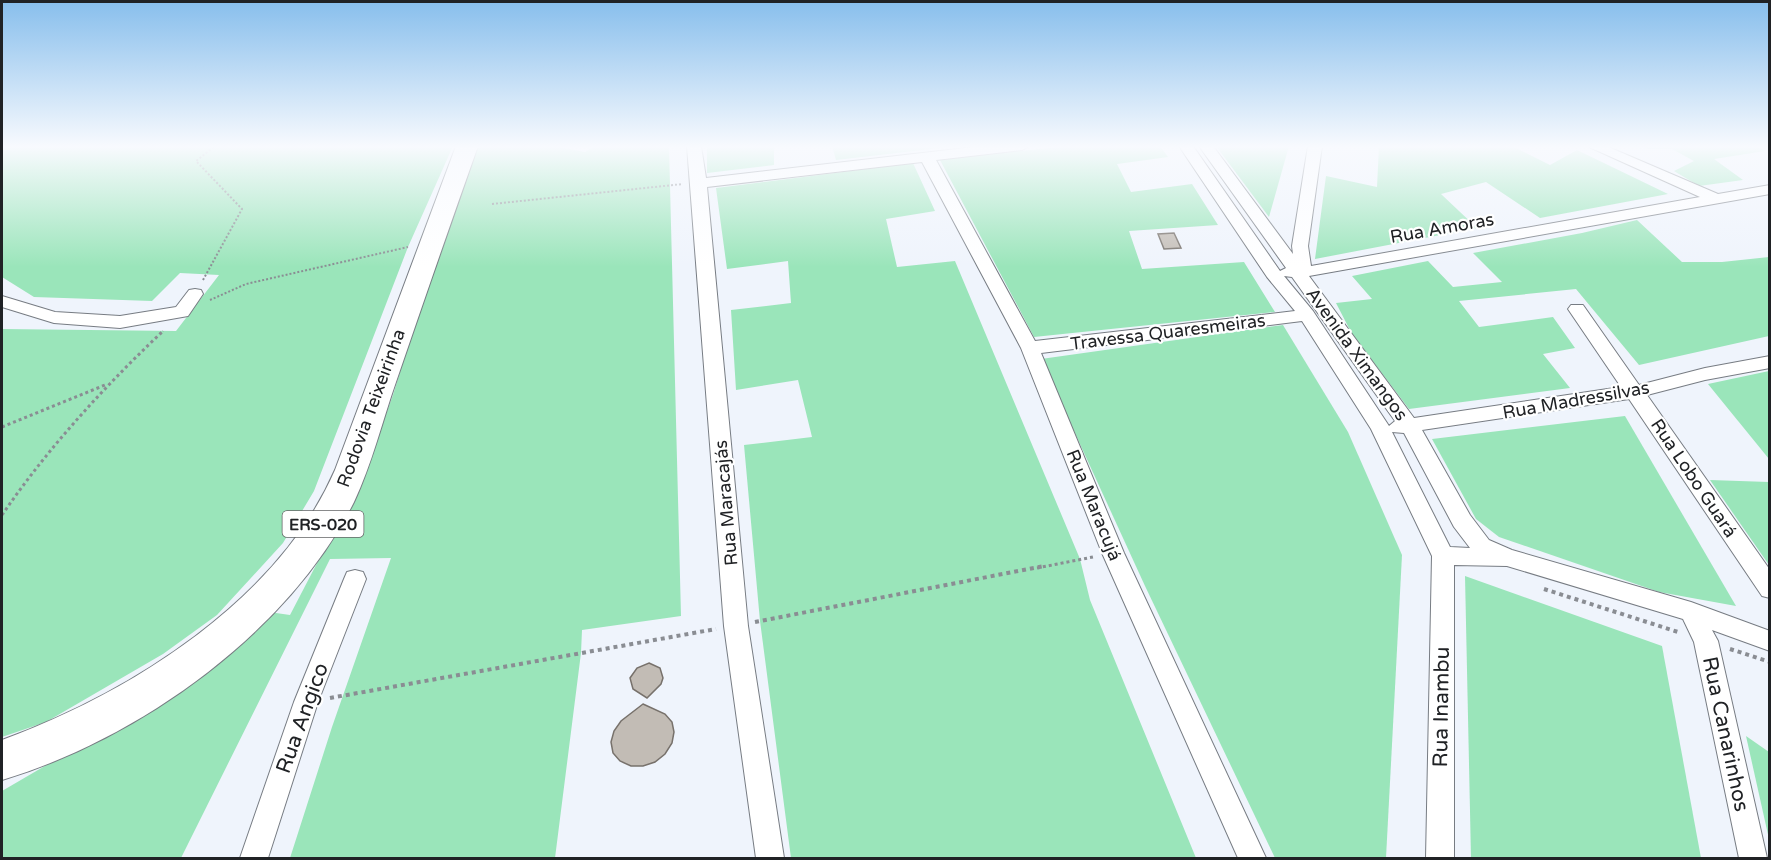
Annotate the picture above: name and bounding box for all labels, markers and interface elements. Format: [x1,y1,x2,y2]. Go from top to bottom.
street label: Rua Amoras [1388,208,1496,248]
street label: Avenida Ximangos [1301,283,1413,425]
street label: Travessa Quaresmeiras [1069,309,1267,355]
street label: Rodovia Teixeirinha [332,326,410,490]
street label: Rua Madressilvas [1501,376,1651,424]
street label: Rua Lobo Guará [1646,414,1742,542]
street label: Rua Maracajás [710,439,742,567]
street label: Rua Maracujá [1062,446,1126,564]
road number: ERS-020 [282,511,364,537]
street label: Rua Inambu [1428,646,1455,768]
street label: Rua Canarinhos [1697,654,1754,814]
street label: Rua Angico [271,660,334,777]

